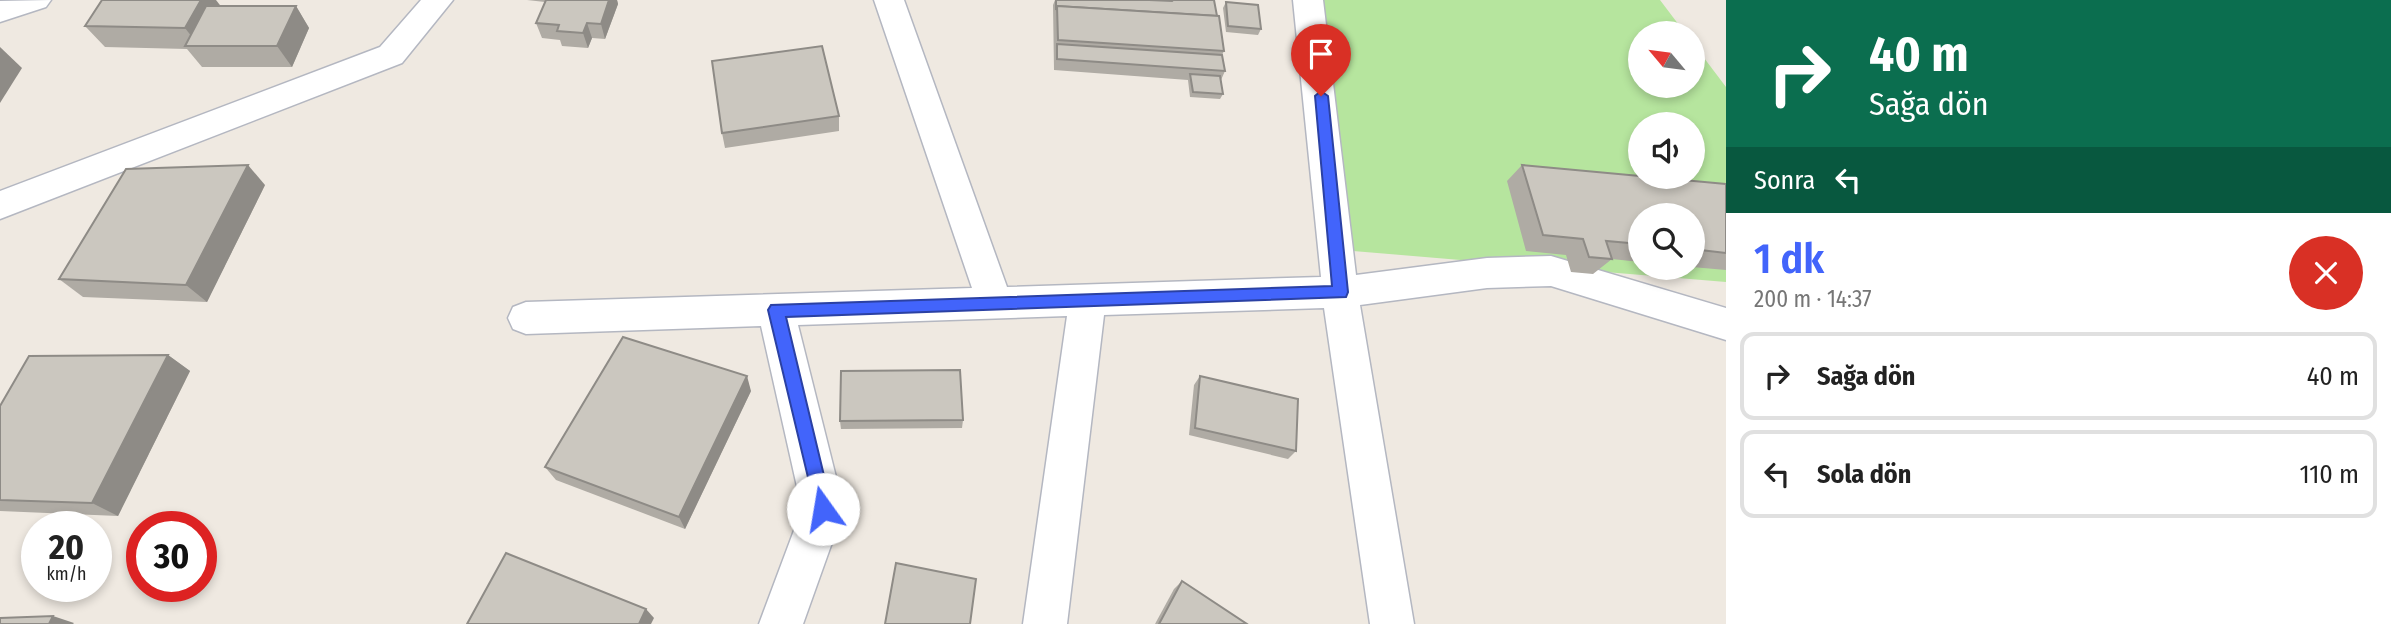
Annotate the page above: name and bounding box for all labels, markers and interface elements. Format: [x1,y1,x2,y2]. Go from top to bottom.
north arrow [1628,21,1704,98]
map controls [1628,21,1705,280]
pin [1291,24,1351,96]
text: 40 m [1869,25,1969,84]
icon: right [1754,28,1845,119]
icon: arrive [1302,35,1340,73]
text: Sağa dön [1869,85,1989,123]
button: sound [1628,112,1705,189]
icon: left [1829,161,1867,199]
text: Sonra [1754,165,1815,196]
button: search [1628,203,1705,280]
text: 1 dk [1754,234,1824,284]
button: close [2289,236,2363,310]
text: 200 m · 14:37 [1754,285,1872,313]
icon: right [1758,357,1796,395]
text: Sağa dön [1817,361,1916,392]
text: 40 m [2307,361,2359,392]
icon: left [1758,455,1796,493]
text: Sola dön [1817,459,1911,490]
text: 110 m [2299,459,2359,490]
position arrow [786,472,860,546]
speed limit sign: 30 [126,511,217,602]
text: 20 [49,526,84,568]
text: km/h [46,563,87,585]

